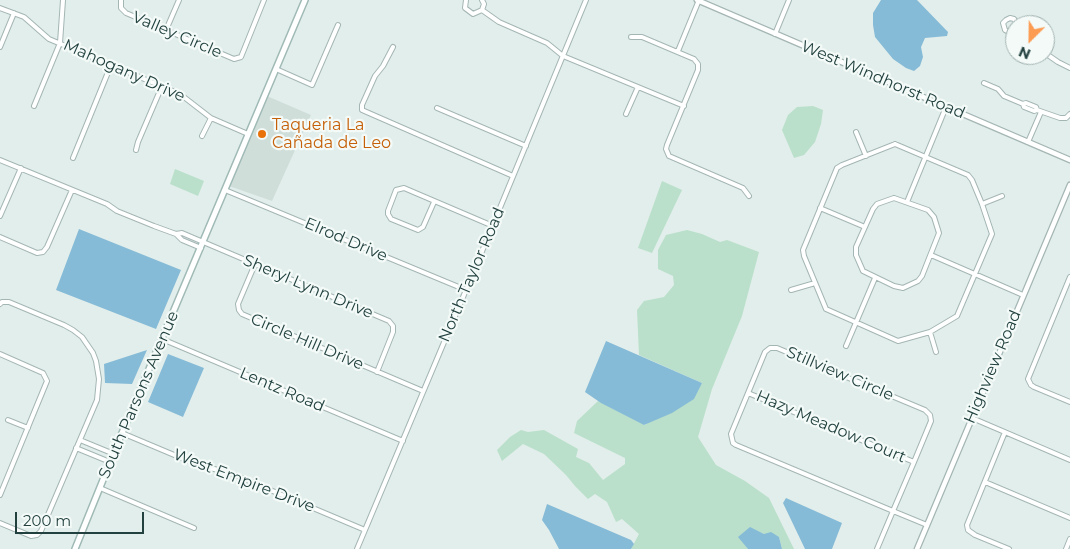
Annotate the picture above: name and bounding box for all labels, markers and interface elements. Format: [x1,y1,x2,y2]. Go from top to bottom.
street label: Valley Circle [129,8,225,62]
north arrow [1005,15,1055,65]
street label: Mahogany Drive [60,36,188,106]
street label: West Windhorst Road [798,37,968,123]
text: N [1016,42,1033,63]
place label: Taqueria La Cañada de Leo [272,115,391,153]
marker: Taqueria La Cañada de Leo [256,128,268,140]
street label: North Taylor Road [435,205,509,345]
street label: Elrod Drive [302,214,390,266]
street label: Sheryl Lynn Drive [240,251,376,323]
street label: Highview Road [960,307,1026,427]
street label: South Parsons Avenue [95,308,183,482]
street label: Circle Hill Drive [248,310,366,374]
street label: Stillview Circle [783,343,897,405]
street label: Lentz Road [237,363,327,417]
street label: Hazy Meadow Court [753,387,909,467]
street label: West Empire Drive [171,445,317,517]
scale bar [18,502,146,534]
text: 200 m [23,511,71,530]

